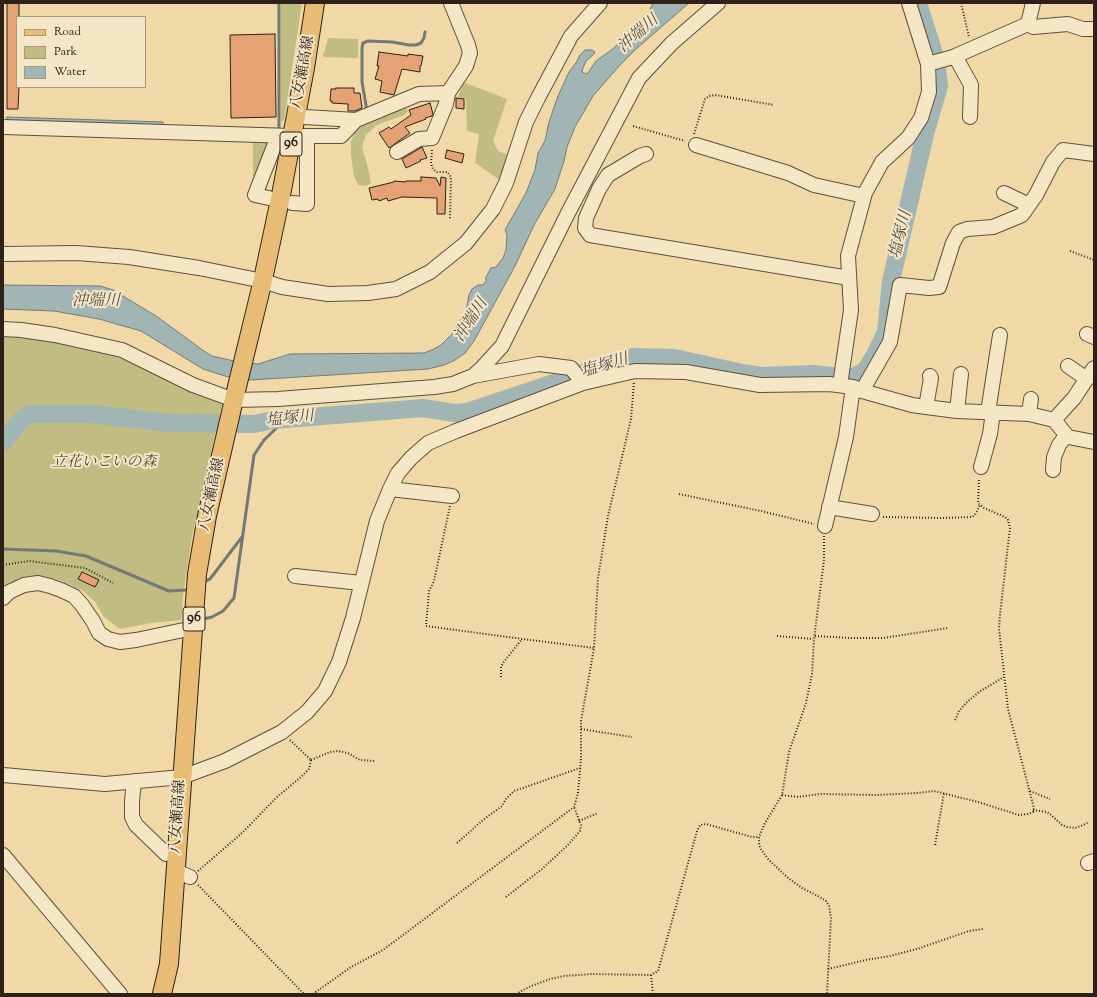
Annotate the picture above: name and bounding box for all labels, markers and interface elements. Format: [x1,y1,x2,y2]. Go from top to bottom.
water label: 沖端川 [615,12,663,58]
legend [16,16,146,88]
text: Road [54,23,81,41]
street label: 八女瀬高線 [289,35,319,111]
text: Park [54,43,77,61]
text: Water [54,63,86,81]
road number: 96 [280,132,302,156]
water label: 塩塚川 [887,209,917,261]
water label: 沖端川 [72,292,120,312]
water label: 沖端川 [451,296,493,346]
water label: 塩塚川 [579,351,631,383]
water label: 塩塚川 [265,408,315,432]
park label: 立花いこいの森 [52,454,156,472]
street label: 八女瀬高線 [196,456,230,534]
road number: 96 [183,607,205,631]
street label: 八女瀬高線 [167,779,191,855]

